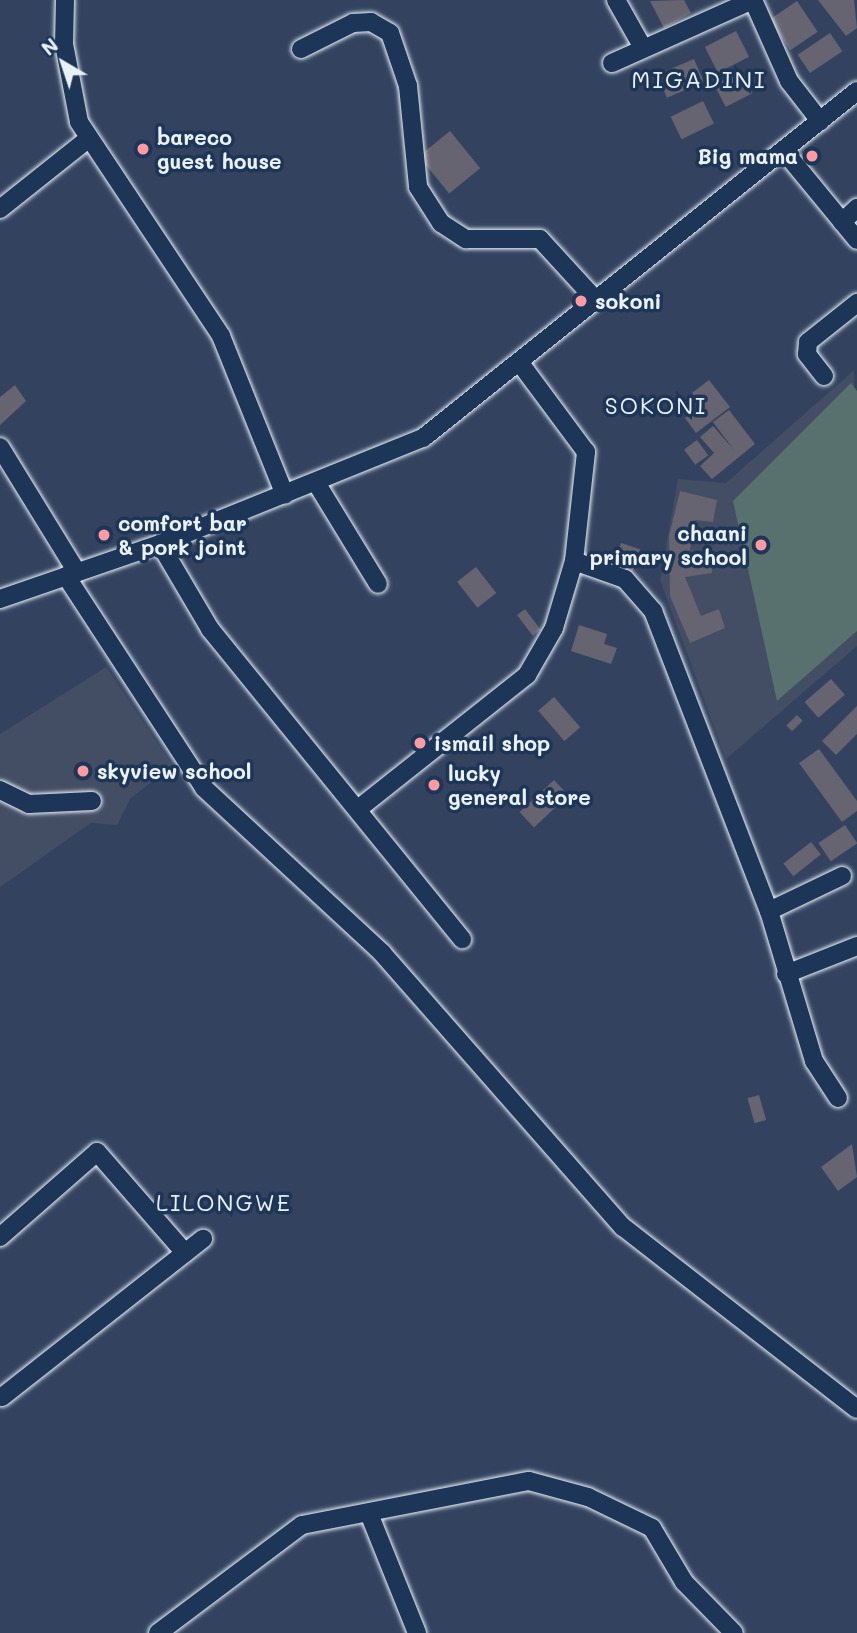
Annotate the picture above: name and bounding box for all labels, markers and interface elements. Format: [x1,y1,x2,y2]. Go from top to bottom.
north arrow [28,28,98,98]
text: N [36,32,63,61]
district label: MIGADINI [632,65,766,93]
place label: bareco guest house [157,124,282,174]
marker: bareco guest house [135,141,151,157]
place label: Big mama [698,143,798,169]
marker: Big mama [804,148,820,164]
place label: sokoni [595,288,662,314]
marker: sokoni [573,293,589,309]
district label: SOKONI [606,391,706,419]
place label: comfort bar & pork joint [118,510,247,560]
place label: chaani primary school [590,520,747,570]
marker: comfort bar & pork joint [96,527,112,543]
marker: chaani primary school [753,537,769,553]
place label: ismail shop [434,730,550,756]
marker: ismail shop [412,735,428,751]
place label: skyview school [97,758,252,784]
place label: lucky general store [448,760,591,810]
marker: skyview school [75,763,91,779]
marker: lucky general store [426,777,442,793]
district label: LILONGWE [157,1188,291,1216]

